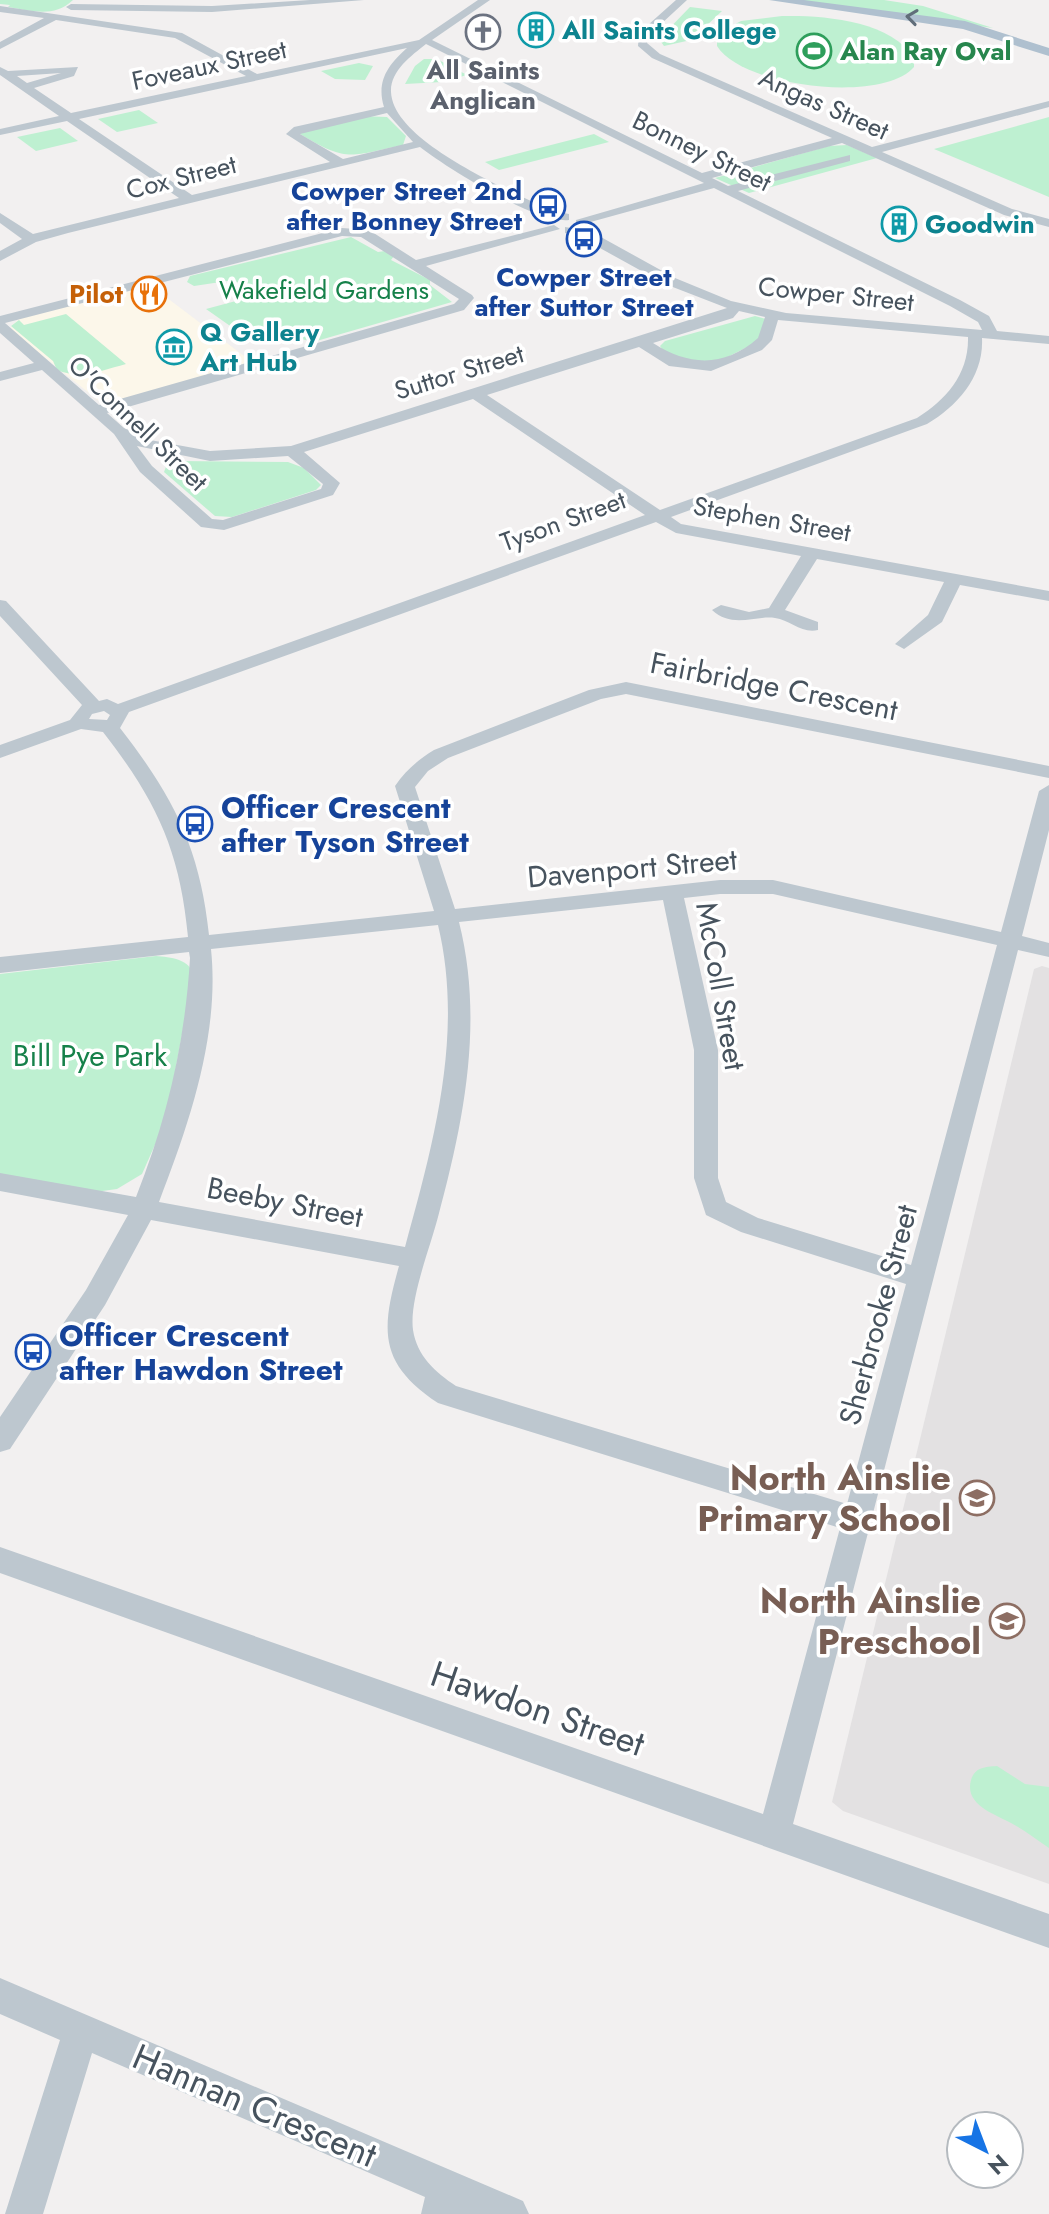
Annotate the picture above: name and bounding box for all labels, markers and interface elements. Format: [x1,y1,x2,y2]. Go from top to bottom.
one-way arrow [905,9,919,26]
building icon: All Saints College [517,11,555,49]
place label: All Saints College [561,11,777,49]
church icon: All Saints Anglican [464,13,502,51]
street label: Foveaux Street [128,30,291,100]
sports icon: Alan Ray Oval [795,32,833,70]
place label: Alan Ray Oval [839,32,1011,70]
place label: All Saints Anglican [425,51,540,119]
street label: Angas Street [753,58,896,150]
street label: Bonney Street [626,101,779,201]
street label: Cox Street [122,145,241,209]
place label: Cowper Street 2nd after Bonney Street [286,172,523,240]
bus stop icon: Cowper Street 2nd after Bonney Street [529,187,567,225]
building icon: Goodwin [880,205,918,243]
place label: Goodwin [925,205,1035,243]
bus stop icon: Cowper Street after Suttor Street [565,220,603,258]
place label: Cowper Street after Suttor Street [474,258,694,326]
street label: Cowper Street [756,267,916,321]
park label: Wakefield Gardens [219,271,429,309]
place label: Pilot [69,275,124,313]
restaurant icon: Pilot [130,275,168,313]
place label: Q Gallery Art Hub [199,313,320,381]
museum icon: Q Gallery Art Hub [155,328,193,366]
street label: Suttor Street [390,334,529,410]
street label: O'Connell Street [59,346,217,500]
street label: Tyson Street [495,481,632,561]
street label: Stephen Street [690,486,854,552]
street label: Fairbridge Crescent [647,641,902,731]
place label: Officer Crescent after Tyson Street [221,786,469,863]
bus stop icon: Officer Crescent after Tyson Street [176,805,214,843]
street label: Davenport Street [525,837,739,899]
street label: McColl Street [685,899,757,1074]
park label: Bill Pye Park [13,1034,168,1077]
street label: Beeby Street [203,1166,367,1238]
street label: Sherbrooke Street [828,1199,928,1430]
place label: Officer Crescent after Hawdon Street [59,1314,343,1391]
bus stop icon: Officer Crescent after Hawdon Street [14,1333,52,1371]
place label: North Ainslie Primary School [697,1451,951,1544]
school or university icon: North Ainslie Primary School [958,1479,996,1517]
place label: North Ainslie Preschool [760,1574,981,1667]
school or university icon: North Ainslie Preschool [988,1602,1026,1640]
street label: Hawdon Street [424,1647,652,1769]
street label: Hannan Crescent [125,2030,385,2180]
north arrow [945,2110,1025,2190]
text: N [981,2147,1016,2183]

